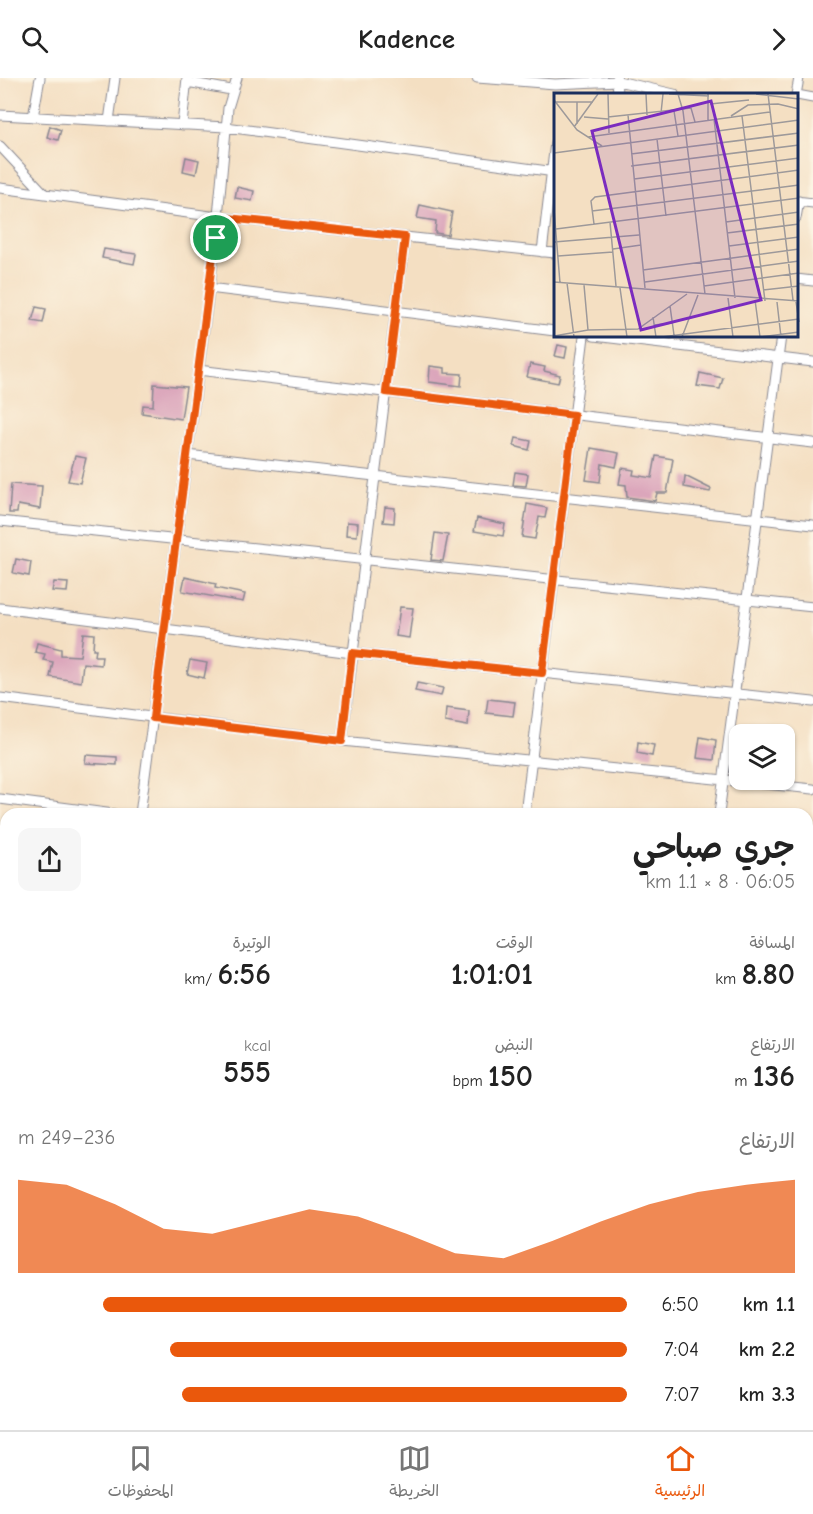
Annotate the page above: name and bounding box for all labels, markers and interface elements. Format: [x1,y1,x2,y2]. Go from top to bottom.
icon: search [18,23,51,56]
icon: forward [762,23,795,56]
text: Kadence [358,24,455,55]
inset map [554,93,798,338]
pin [190,212,241,263]
icon: arrive [199,221,232,254]
map controls [729,724,795,790]
button: layers [729,724,795,790]
button: share [18,828,81,891]
text: جري صباحي [632,828,795,866]
text: 06:05 · 8 × 1.1 km [645,870,795,893]
text: الوتيرة [232,934,271,952]
text: الوقت [496,934,533,952]
text: المسافة [749,934,795,952]
text: 6:56 [217,957,271,992]
text: 1:01:01 [451,957,533,992]
text: 8.80 [742,957,795,992]
text: /km [184,970,217,988]
text: km [715,970,742,988]
text: النبض [495,1036,533,1054]
text: الارتفاع [750,1036,795,1054]
text: kcal [244,1037,271,1055]
text: 555 [223,1055,271,1090]
text: 150 [488,1059,533,1094]
text: 136 [753,1059,795,1094]
text: bpm [452,1072,488,1090]
text: m [734,1072,753,1090]
text: 236–249 m [18,1126,115,1149]
text: الارتفاع [739,1130,795,1153]
text: 6:50 [662,1293,699,1316]
text: 1.1 km [743,1293,795,1316]
text: 7:04 [664,1338,699,1361]
text: 2.2 km [739,1338,795,1361]
text: 7:07 [664,1383,699,1406]
text: 3.3 km [739,1383,795,1406]
tab: المحفوظات [108,1442,174,1505]
tab: الخريطة [389,1442,439,1505]
tab: الرئيسية [655,1442,705,1505]

